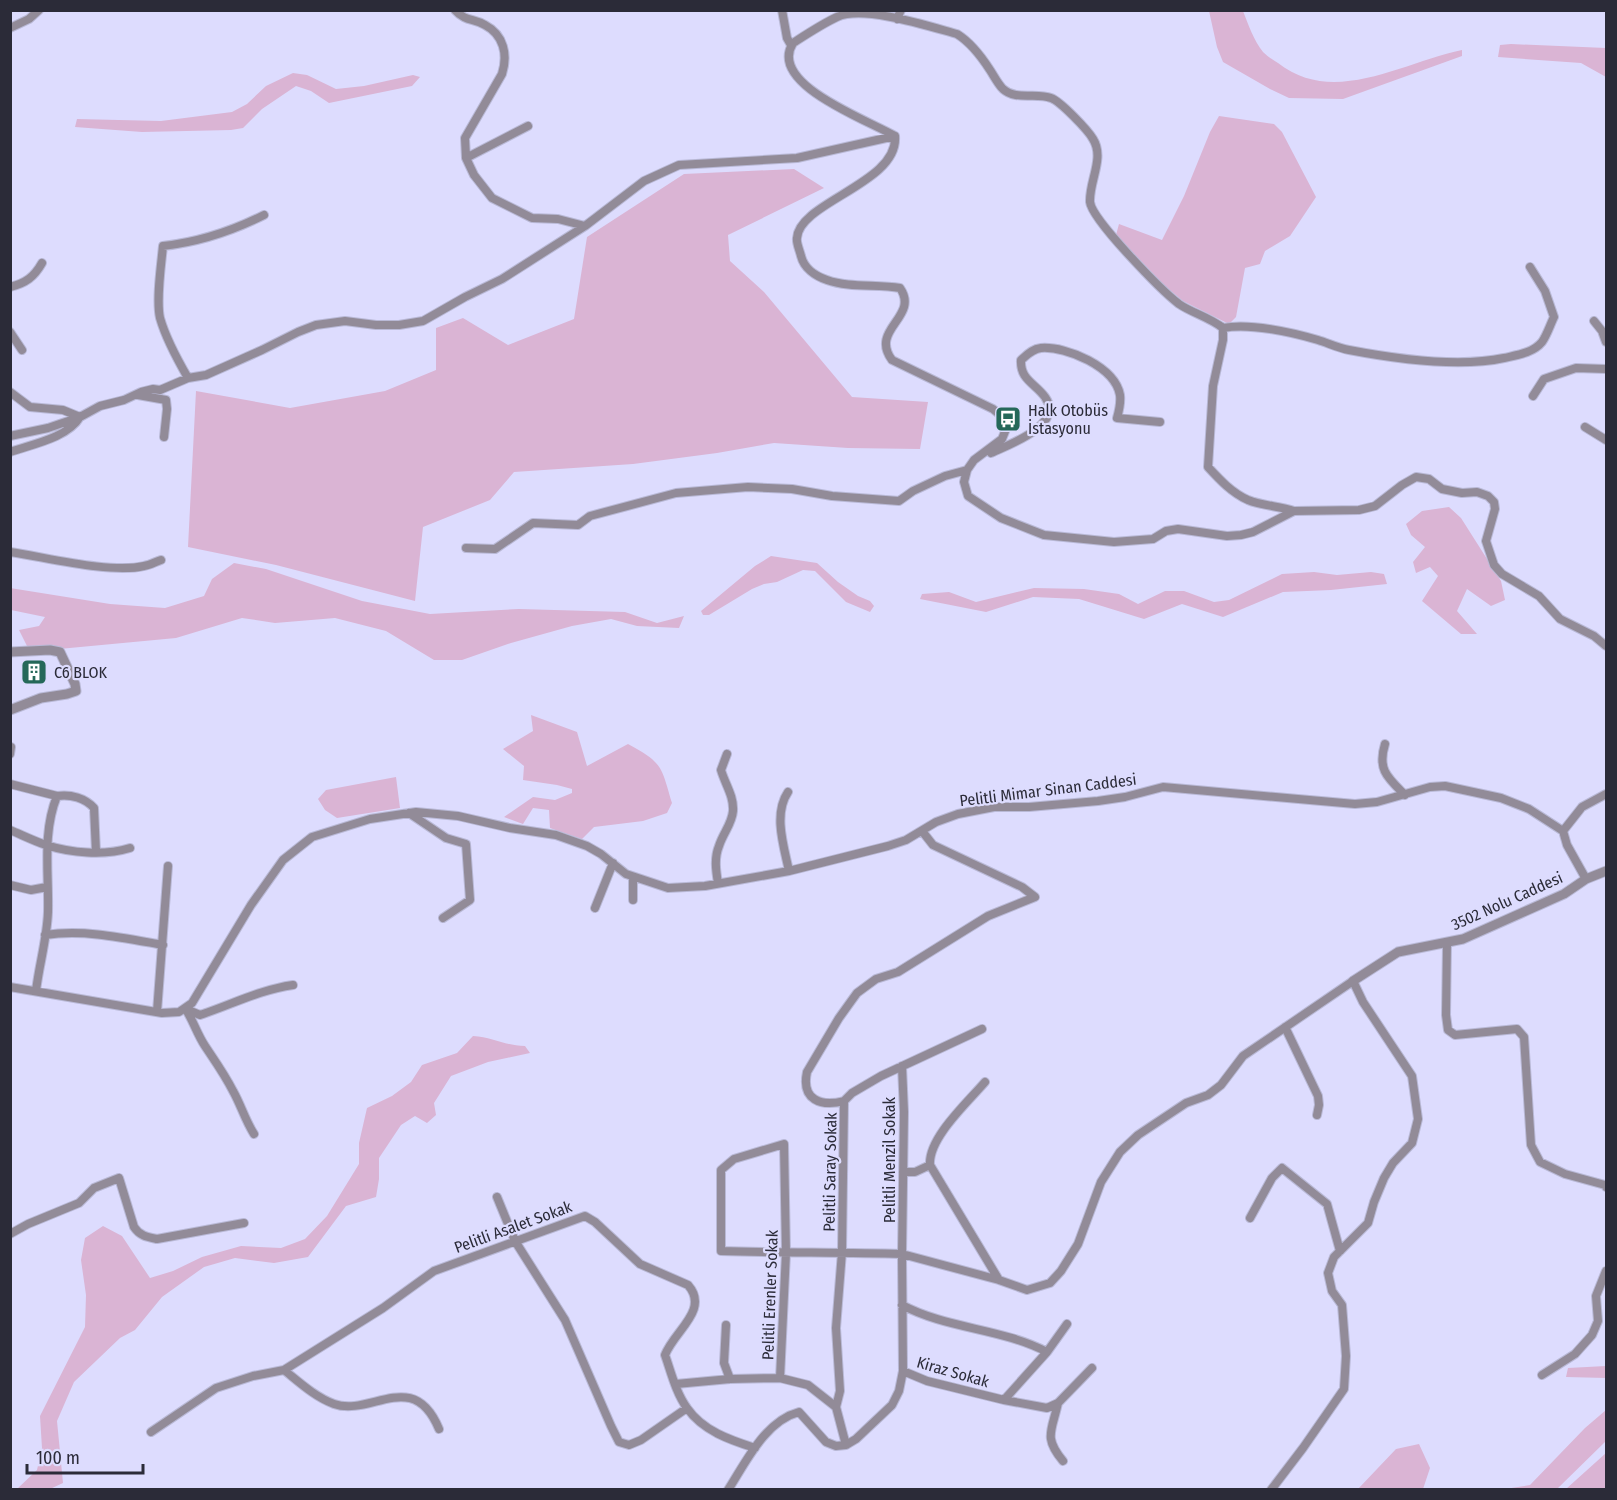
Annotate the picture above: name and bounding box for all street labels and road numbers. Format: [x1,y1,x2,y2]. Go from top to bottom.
street label: Pelitli Mimar Sinan Caddesi [958,770,1138,810]
street label: 3502 Nolu Caddesi [1448,868,1566,934]
street label: Pelitli Menzil Sokak [880,1096,899,1223]
street label: Pelitli Saray Sokak [819,1112,841,1232]
street label: Pelitli Asalet Sokak [452,1197,575,1257]
street label: Pelitli Erenler Sokak [758,1229,782,1360]
street label: Kiraz Sokak [915,1353,992,1392]

